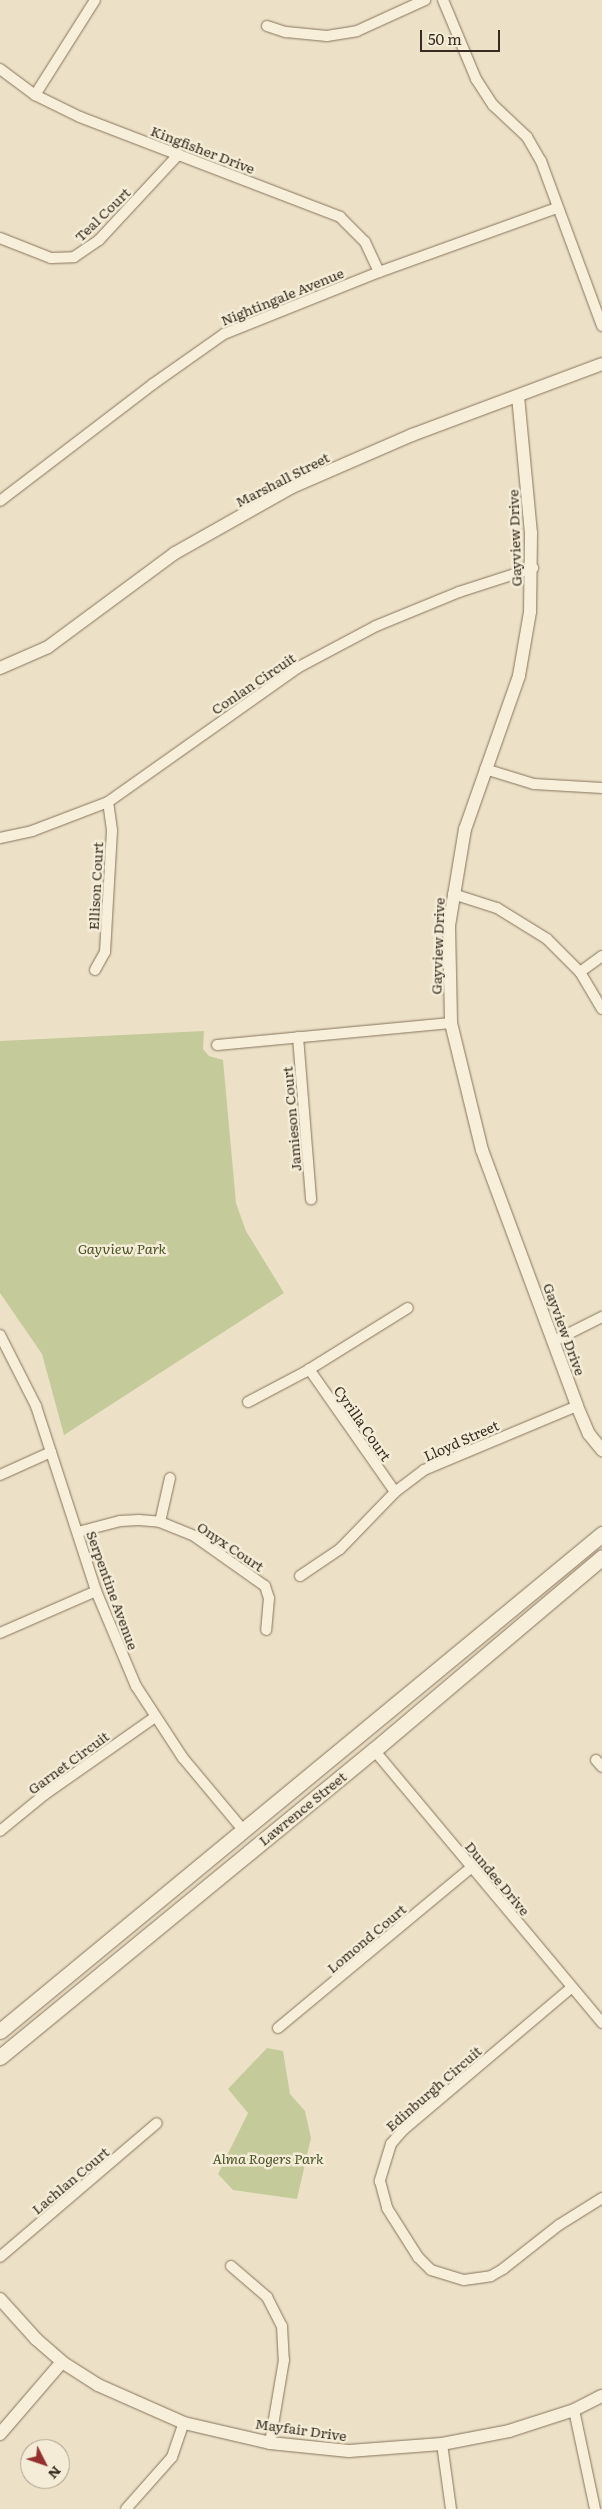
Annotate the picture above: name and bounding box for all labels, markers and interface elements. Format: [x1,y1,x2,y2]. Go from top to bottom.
scale bar [422,20,502,52]
text: 50 m [428,27,462,50]
street label: Kingfisher Drive [149,121,257,177]
street label: Teal Court [71,183,133,245]
street label: Nightingale Avenue [218,264,346,328]
street label: Marshall Street [232,448,332,510]
street label: Gayview Drive [504,489,524,587]
street label: Conlan Circuit [208,649,298,717]
street label: Ellison Court [84,841,106,931]
street label: Gayview Drive [427,897,447,995]
street label: Jamieson Court [278,1066,304,1172]
park label: Gayview Park [78,1240,166,1256]
street label: Gayview Drive [541,1281,589,1377]
street label: Cyrilla Court [331,1382,395,1464]
street label: Lloyd Street [421,1416,501,1464]
street label: Onyx Court [194,1518,268,1574]
street label: Serpentine Avenue [84,1528,142,1652]
street label: Garnet Circuit [24,1727,112,1797]
street label: Lawrence Street [255,1768,349,1848]
street label: Dundee Drive [462,1838,534,1918]
street label: Lomond Court [323,1900,409,1976]
street label: Edinburgh Circuit [382,2042,484,2134]
street label: Lachlan Court [28,2143,112,2217]
park label: Alma Rogers Park [212,2150,324,2166]
street label: Mayfair Drive [254,2414,348,2444]
north arrow [20,2439,70,2489]
text: N [44,2462,67,2484]

